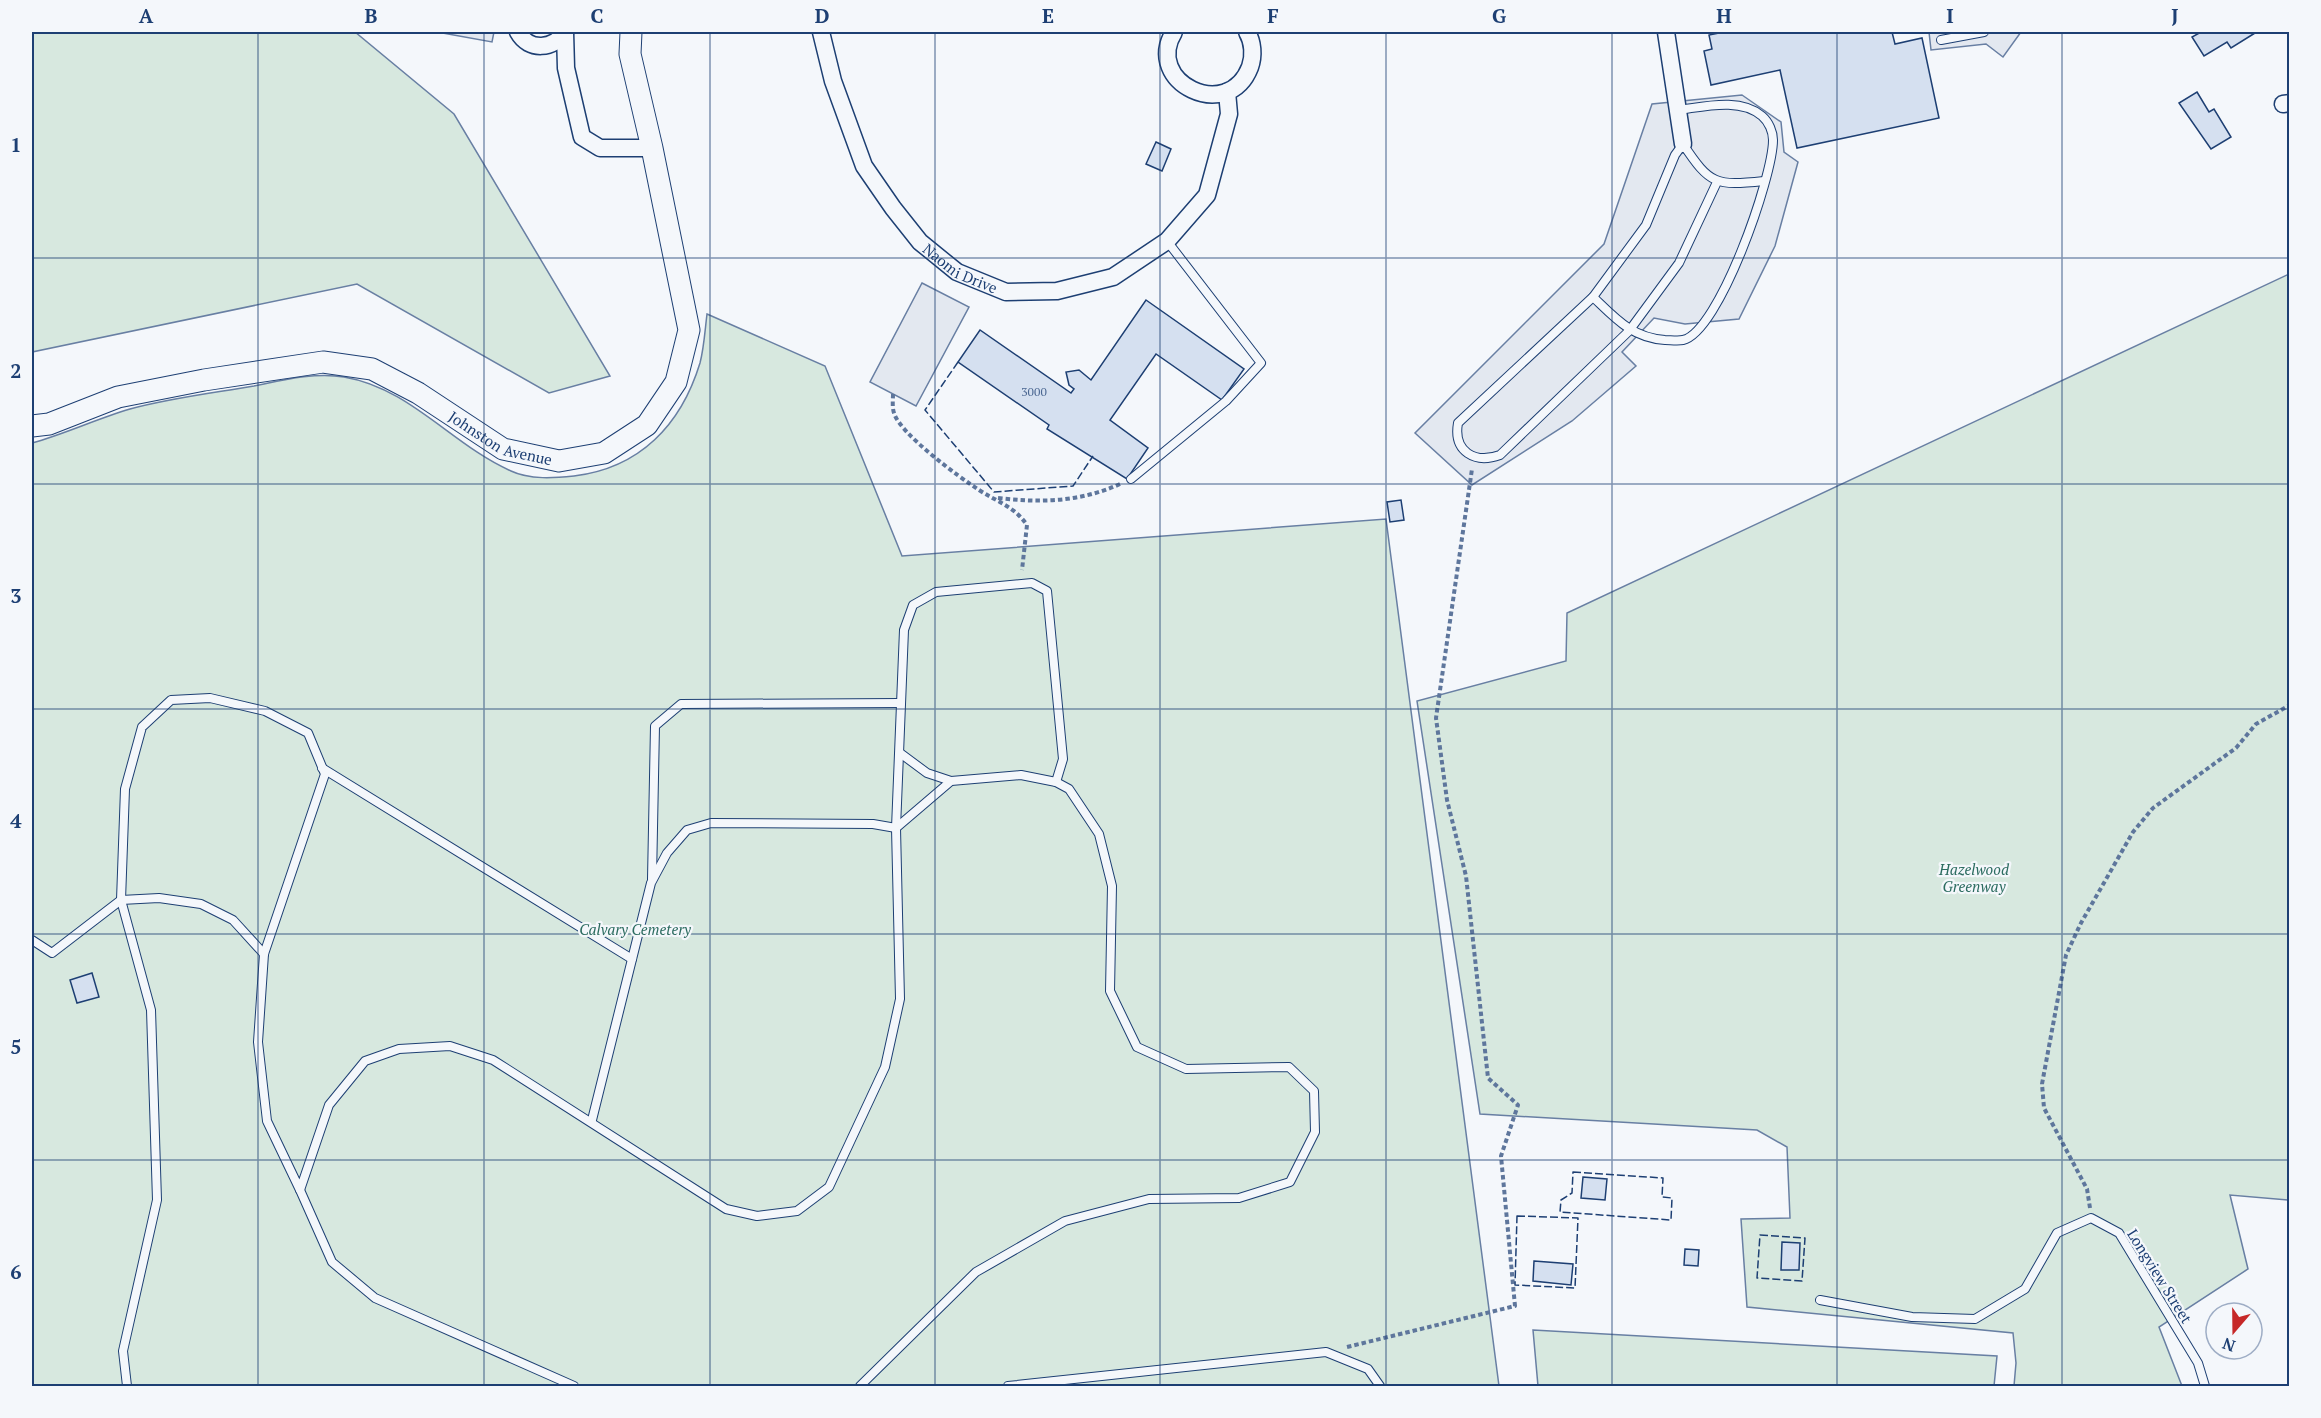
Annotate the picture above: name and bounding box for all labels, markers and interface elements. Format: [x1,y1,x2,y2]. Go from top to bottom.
text: A [139,2,154,29]
text: B [365,2,378,29]
text: C [590,2,604,29]
text: D [815,2,829,29]
text: E [1042,2,1054,29]
text: F [1267,2,1279,29]
text: G [1492,2,1506,29]
text: H [1716,2,1732,29]
text: I [1946,2,1954,29]
text: J [2171,2,2179,29]
text: 1 [10,131,22,158]
street label: Naomi Drive [919,238,1000,297]
text: 2 [10,357,22,384]
house number: 3000 [1021,384,1047,399]
street label: Johnston Avenue [445,406,554,469]
text: 3 [10,582,22,609]
text: 4 [10,807,22,834]
park label: Hazelwood Greenway [1938,859,2010,896]
park label: Calvary Cemetery [579,919,692,939]
text: 5 [10,1033,22,1060]
street label: Longview Street [2123,1225,2197,1327]
text: 6 [10,1258,22,1285]
north arrow [2204,1301,2264,1361]
text: N [2219,1333,2238,1358]

